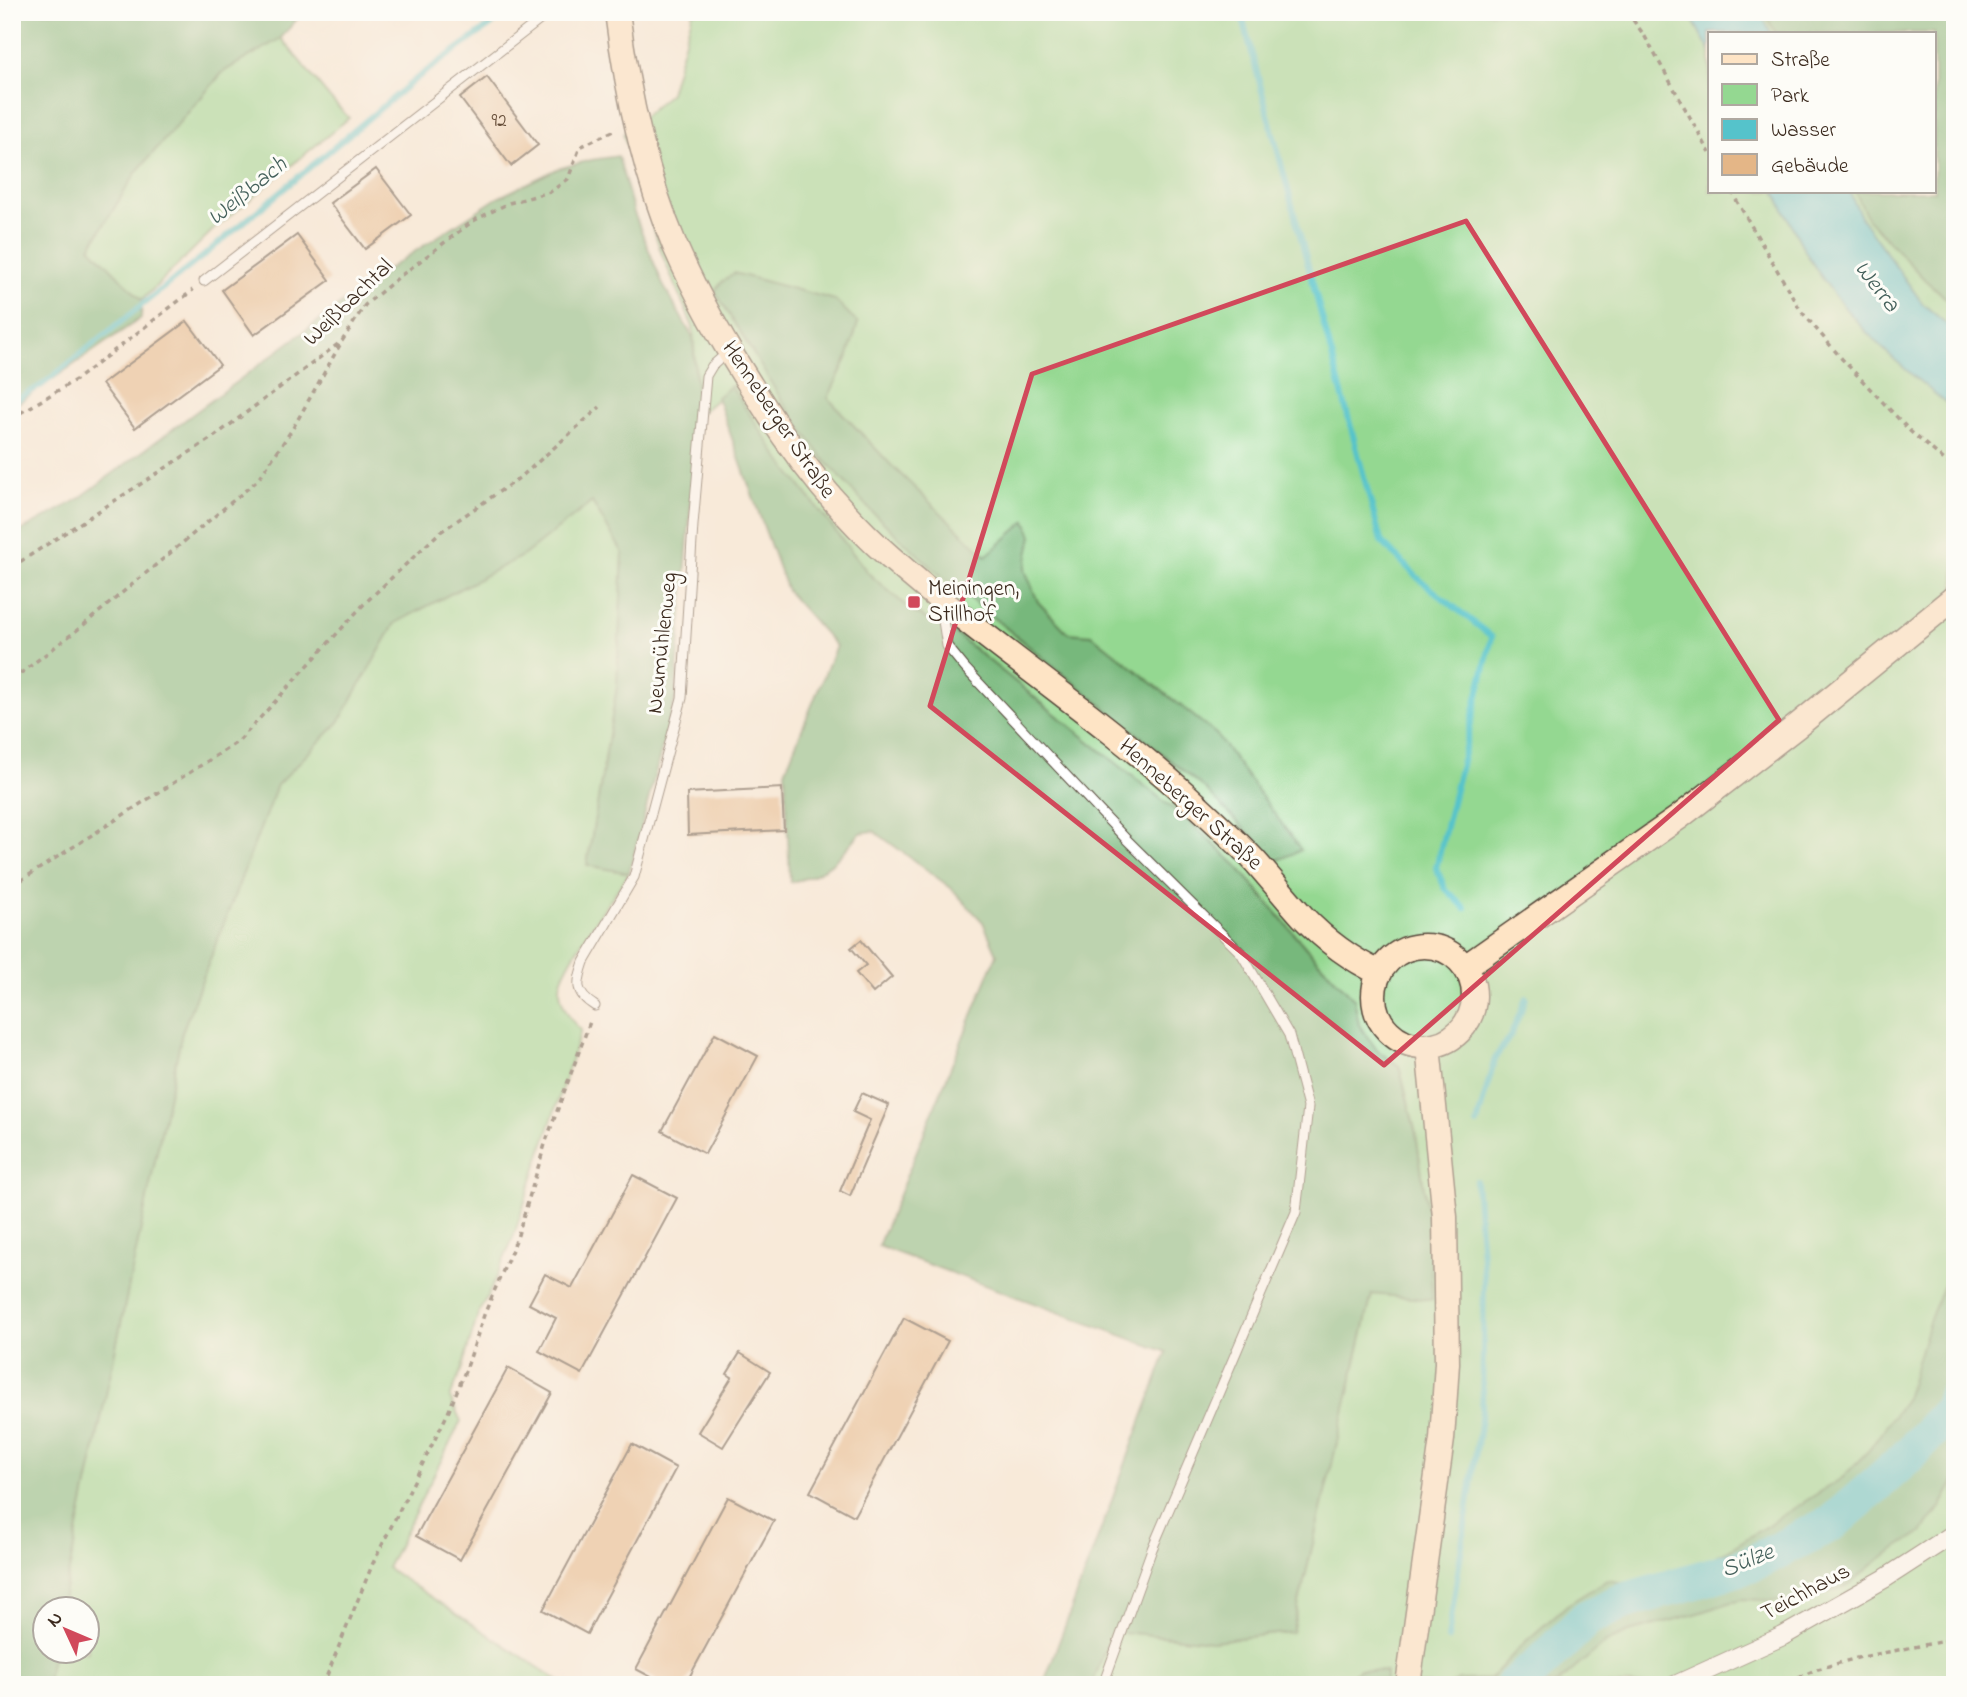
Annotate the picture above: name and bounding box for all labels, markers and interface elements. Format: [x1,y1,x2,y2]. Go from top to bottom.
legend [1708,32,1936,192]
text: Straße [1771,46,1830,76]
text: Park [1771,82,1810,112]
house number: 92 [491,108,507,135]
text: Wasser [1771,116,1836,146]
water label: Weißbach [200,148,296,235]
text: Gebäude [1771,152,1849,182]
street label: Weißbachtal [297,252,401,354]
water label: Werra [1845,254,1908,321]
street label: Henneberger Straße [712,334,844,507]
street label: Neumühlenweg [639,571,688,715]
place label: Meiningen, Stillhof [928,573,1019,632]
marker: Meiningen, Stillhof [906,594,922,610]
street label: Henneberger Straße [1110,731,1270,880]
water label: Sülze [1716,1535,1781,1588]
street label: Teichhaus [1755,1556,1857,1630]
north arrow [32,1596,102,1666]
text: N [41,1606,70,1634]

